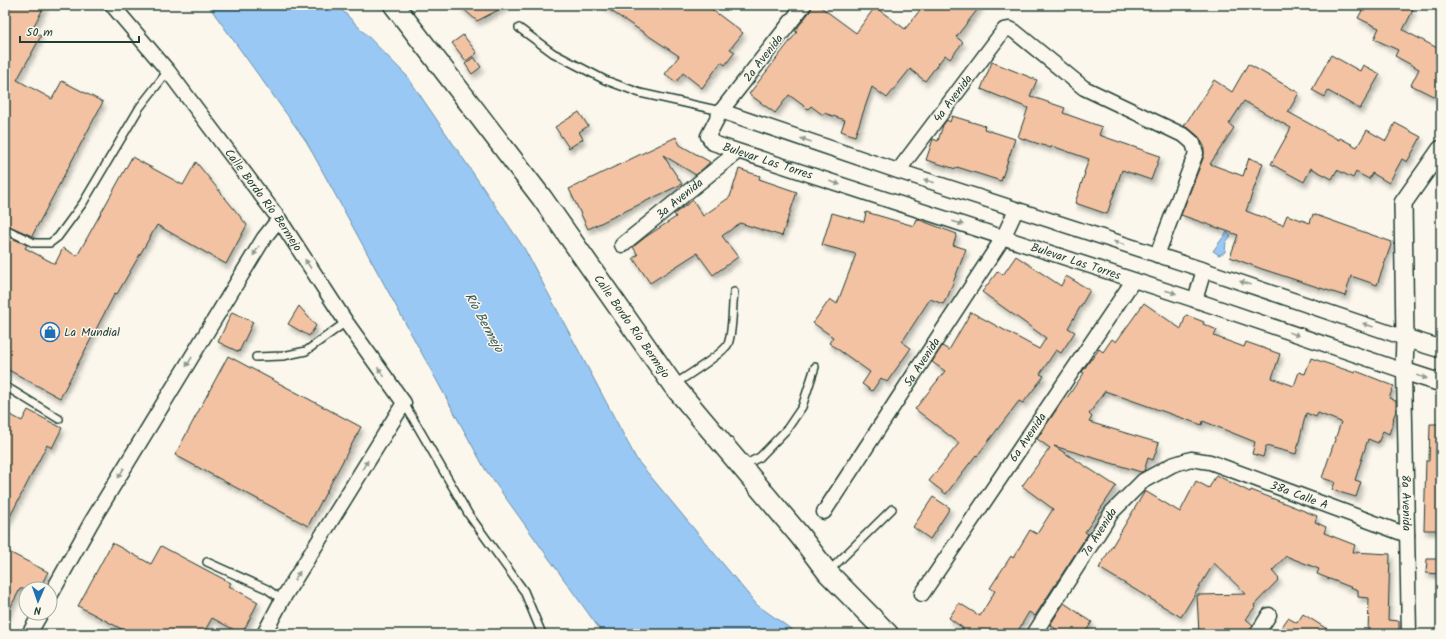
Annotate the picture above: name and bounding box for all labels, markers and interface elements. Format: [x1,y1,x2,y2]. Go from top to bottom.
scale bar [20,18,139,44]
text: 50 m [26,23,53,42]
street label: 2a Avenida [739,30,788,86]
street label: 4a Avenida [929,70,978,127]
one-way arrow [799,137,811,143]
street label: Bulevar Las Torres [720,138,815,185]
street label: Calle Bordo Río Bermejo [219,145,307,255]
street label: 3a Avenida [652,174,708,224]
one-way arrow [923,178,935,184]
one-way arrow [829,180,841,186]
one-way arrow [953,221,965,227]
street label: Bulevar Las Torres [1028,238,1123,285]
one-way arrow [1113,240,1125,246]
one-way arrow [253,245,260,257]
one-way arrow [304,259,312,269]
street label: Calle Bordo Río Bermejo [588,271,675,382]
one-way arrow [1238,280,1250,286]
water label: Río Bermejo [459,289,509,357]
one-way arrow [1165,290,1177,296]
shop icon: La Mundial [39,321,61,343]
one-way arrow [1361,322,1373,328]
place label: La Mundial [64,323,120,342]
one-way arrow [1288,331,1300,337]
street label: 5a Avenida [899,334,946,391]
one-way arrow [185,356,192,368]
one-way arrow [377,366,385,377]
one-way arrow [1417,374,1429,380]
street label: 6a Avenida [1005,409,1052,466]
one-way arrow [362,459,369,471]
one-way arrow [117,467,124,479]
street label: 8a Avenida [1396,475,1416,532]
street label: 38a Calle A [1267,476,1331,515]
street label: 7a Avenida [1077,503,1122,560]
one-way arrow [293,571,301,581]
north arrow [18,581,58,621]
text: N [34,601,41,619]

